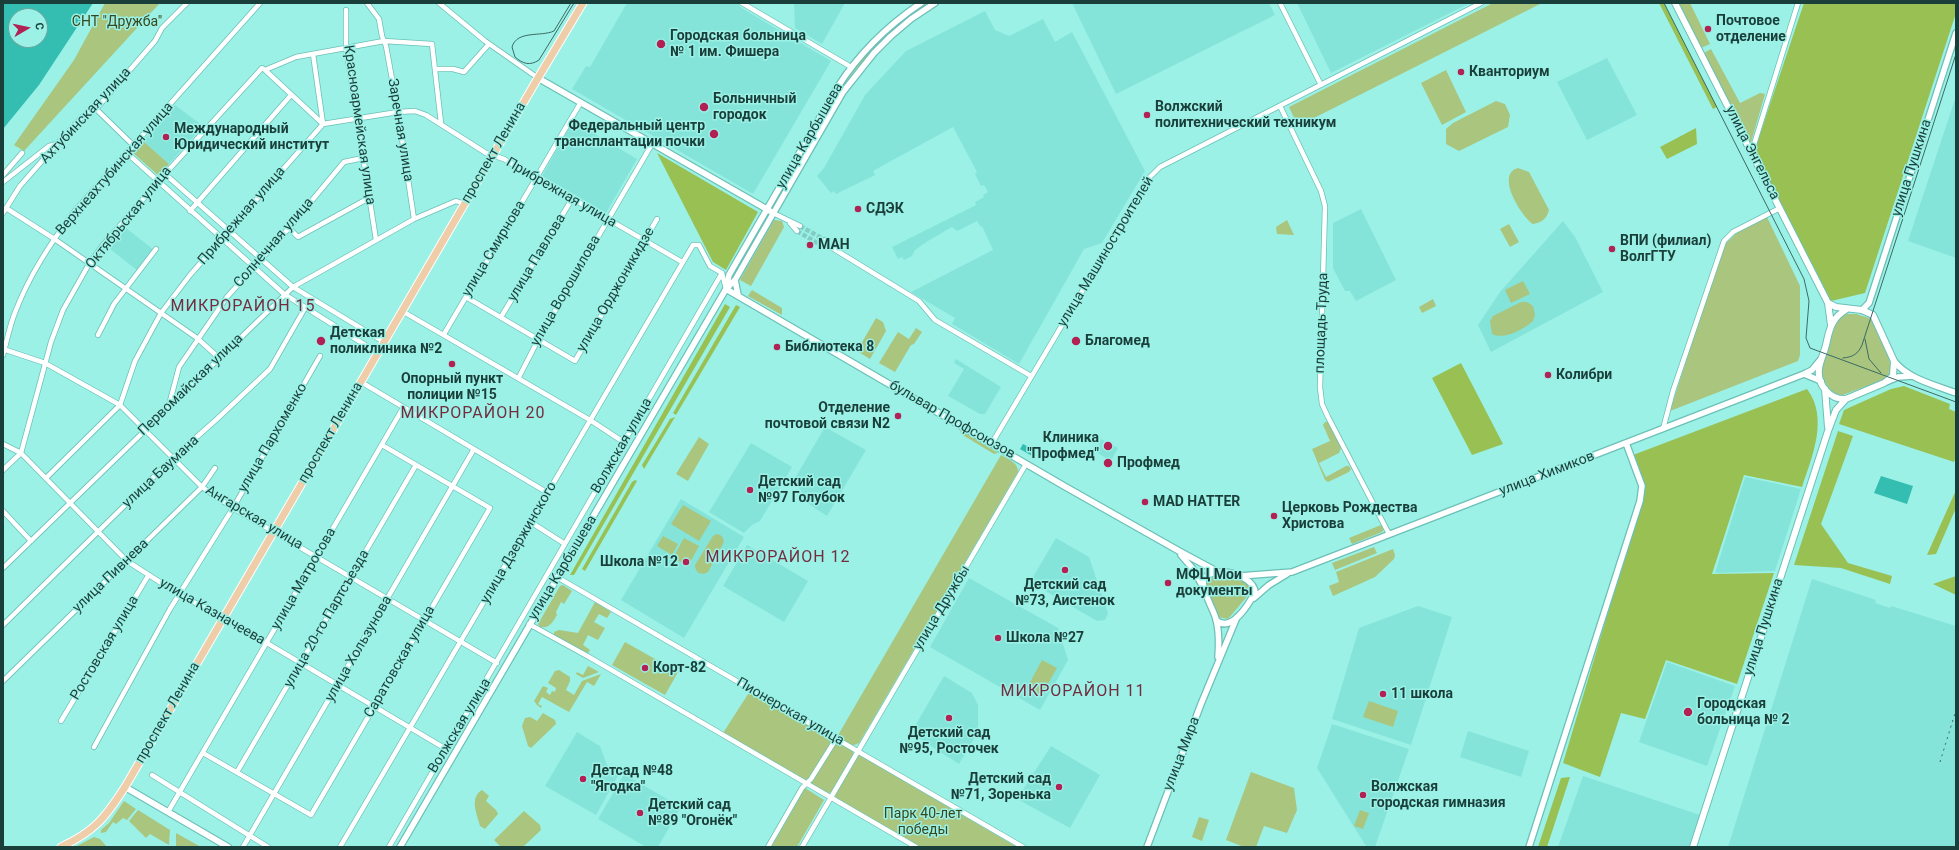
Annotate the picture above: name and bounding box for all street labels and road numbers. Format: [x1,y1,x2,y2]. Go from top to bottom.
street label: Красноармейская улица [339,44,379,206]
street label: Ахтубинская улица [37,64,135,168]
street label: Заречная улица [384,77,416,183]
street label: улица Карбышева [773,80,847,192]
street label: Верхнеахтубинская улица [53,99,177,239]
street label: проспект Ленина [458,100,530,206]
street label: улица Энгельса [1721,103,1783,203]
street label: улица Пушкина [1888,117,1936,219]
street label: Прибрежная улица [503,155,619,231]
street label: Октябрьская улица [83,163,175,273]
street label: Прибрежная улица [195,163,289,269]
street label: улица Машиностроителей [1054,174,1158,330]
street label: Солнечная улица [230,195,318,291]
street label: улица Смирнова [459,198,529,300]
street label: улица Павлова [504,211,570,305]
street label: улица Орджоникидзе [573,225,659,355]
street label: улица Ворошилова [527,232,605,350]
street label: площадь Труда [1312,272,1332,374]
street label: Первомайская улица [135,331,247,439]
street label: бульвар Профсоюзов [886,377,1018,463]
street label: улица Пархоменко [235,380,311,496]
street label: проспект Ленина [295,380,367,486]
street label: Волжская улица [588,395,656,497]
street label: улица Баумана [119,432,203,512]
street label: улица Химиков [1497,448,1597,500]
street label: улица Дзержинского [477,479,561,607]
street label: Ангарская улица [202,482,306,554]
street label: улица Карбышева [525,513,601,623]
street label: улица Матросова [268,525,340,633]
street label: улица Пивнева [70,536,152,616]
street label: улица 20-го Партсъезда [281,547,373,691]
street label: улица Дружбы [910,562,974,654]
street label: улица Казначеева [156,575,268,649]
street label: улица Пушкина [1740,576,1788,678]
street label: Ростовская улица [67,593,143,703]
street label: улица Хользунова [322,593,396,705]
street label: Саратовская улица [361,603,439,721]
street label: проспект Ленина [132,660,204,766]
street label: Пионерская улица [733,674,847,750]
street label: Волжская улица [425,676,495,776]
street label: улица Мира [1160,715,1204,793]

